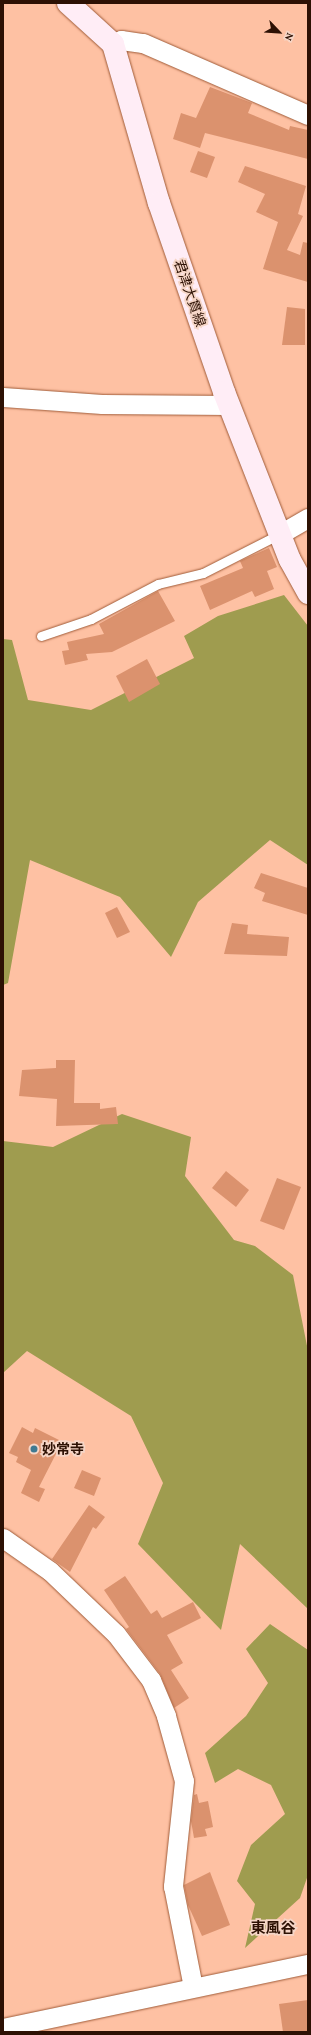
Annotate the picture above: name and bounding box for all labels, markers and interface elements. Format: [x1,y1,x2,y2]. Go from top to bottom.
north arrow [259,12,299,52]
text: N [283,31,297,43]
street label: 君津大貫線 [171,257,209,329]
place label: 妙常寺 [42,1441,84,1457]
marker: 妙常寺 [29,1444,39,1454]
district label: 東風谷 [251,1920,295,1938]

